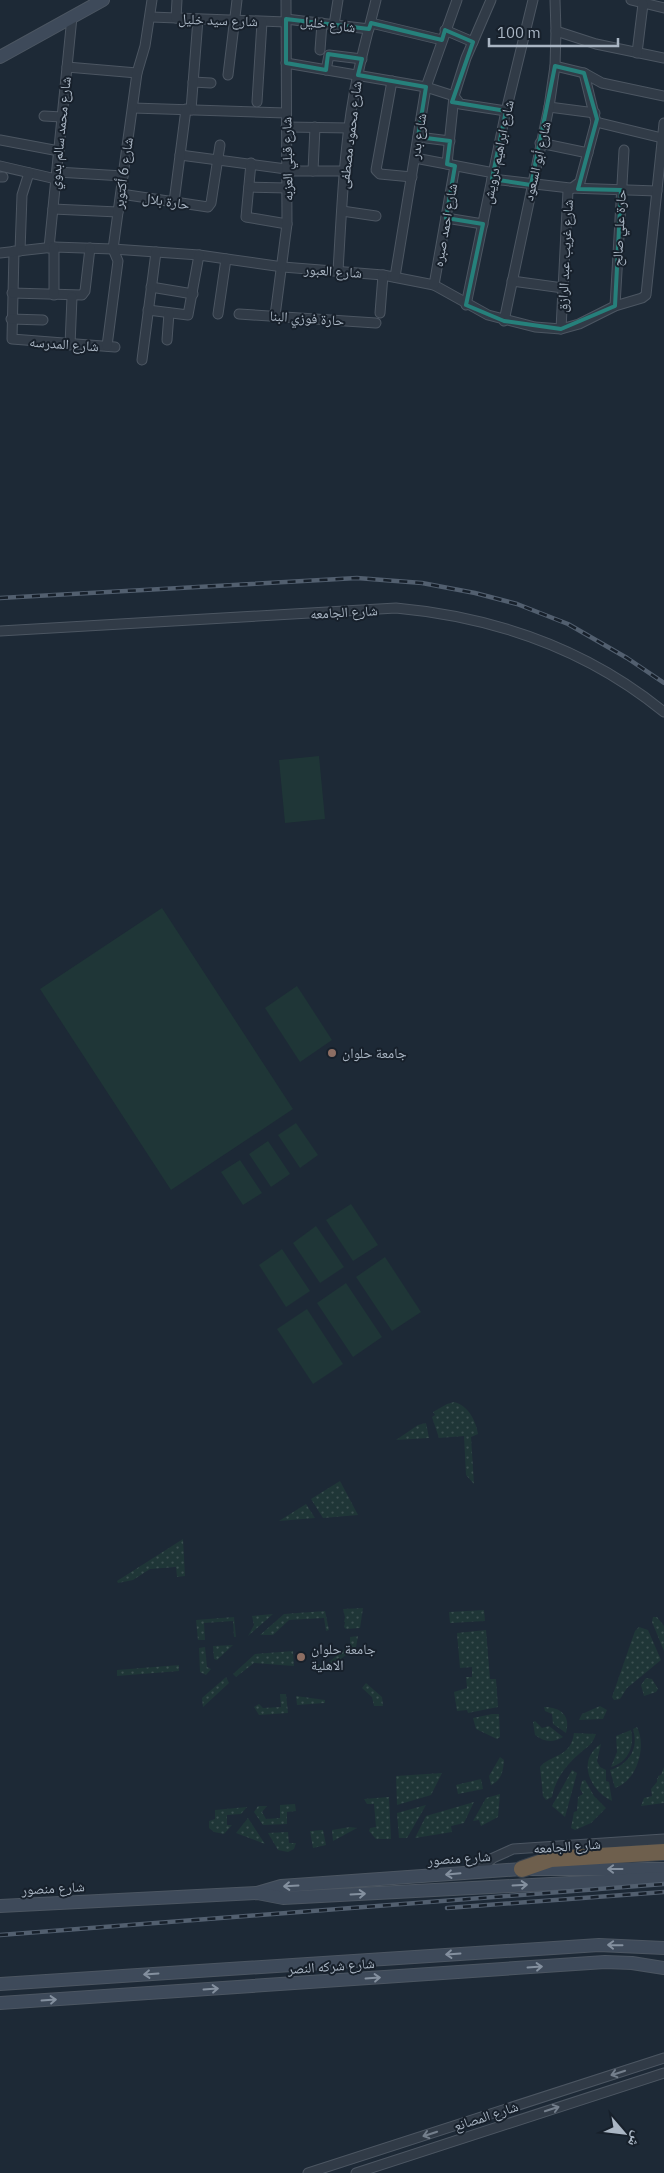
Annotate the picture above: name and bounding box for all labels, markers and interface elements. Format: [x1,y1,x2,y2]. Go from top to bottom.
street label: شارع سيد خليل [178,10,258,31]
street label: شارع خليل [299,12,357,37]
scale bar [489,15,618,47]
text: 100 m [497,23,541,42]
street label: شارع محمد سالم بدوي [45,76,77,191]
street label: شارع محمود مصطفى [334,80,367,190]
street label: شارع ابراهيم درويش [478,98,519,206]
street label: شارع بدر [405,112,431,161]
street label: شارع قبلي العزبه [277,117,299,201]
street label: شارع أبو السعود [519,120,556,203]
street label: شارع 6 أكتوبر [109,136,138,211]
street label: شارع احمد صبره [429,182,462,268]
street label: حارة بلال [141,188,191,214]
street label: حارة علي صالح [608,189,633,267]
street label: شارع غريب عبد الرازق [553,199,578,313]
street label: شارع العبور [302,260,363,283]
street label: حارة فوزي البنا [269,306,345,332]
street label: شارع المدرسه [29,333,99,356]
street label: شارع الجامعه [310,601,378,624]
place label: جامعة حلوان [342,1044,407,1062]
marker: جامعة حلوان [326,1047,338,1059]
place label: جامعة حلوان الاهلية [311,1640,376,1674]
marker: جامعة حلوان الاهلية [295,1651,307,1663]
street label: شارع الجامعه [533,1835,601,1858]
street label: شارع منصور [426,1847,491,1870]
one-way arrow [608,1864,624,1874]
one-way arrow [445,1869,461,1878]
street label: شارع منصور [20,1877,85,1900]
one-way arrow [283,1881,299,1890]
one-way arrow [512,1881,528,1890]
one-way arrow [350,1889,366,1898]
one-way arrow [608,1940,624,1950]
one-way arrow [445,1950,461,1959]
street label: شارع شركه النصر [286,1954,375,1979]
one-way arrow [527,1962,543,1972]
one-way arrow [144,1970,160,1979]
one-way arrow [365,1974,381,1983]
one-way arrow [203,1985,219,1994]
one-way arrow [40,1995,56,2005]
one-way arrow [610,2069,626,2079]
street label: شارع المصانع [451,2097,521,2136]
one-way arrow [544,2104,559,2113]
north arrow [599,2108,649,2158]
text: ش [624,2128,647,2150]
one-way arrow [422,2130,438,2140]

